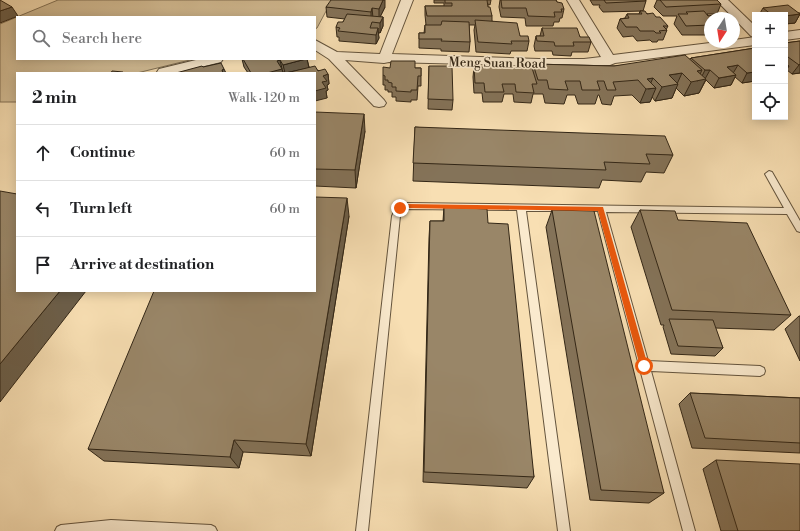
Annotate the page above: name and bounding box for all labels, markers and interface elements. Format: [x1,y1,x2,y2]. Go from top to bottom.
north arrow [704,12,740,48]
map controls [752,12,788,120]
button: + [752,12,788,48]
search box [16,16,316,60]
icon: search [30,27,52,49]
text: Search here [62,29,142,48]
button: − [752,48,788,84]
street label: Meng Suan Road [448,54,546,72]
button: locate [752,84,788,120]
text: 2 min [32,87,77,109]
text: Walk · 120 m [228,90,300,106]
icon: ahead [32,142,54,164]
text: Continue [70,143,135,162]
text: 60 m [269,145,300,161]
icon: left [32,198,54,220]
text: Turn left [70,199,132,218]
route end [391,199,409,217]
text: 60 m [269,201,300,217]
icon: arrive [32,254,54,276]
text: Arrive at destination [70,255,214,274]
route start [635,357,653,375]

